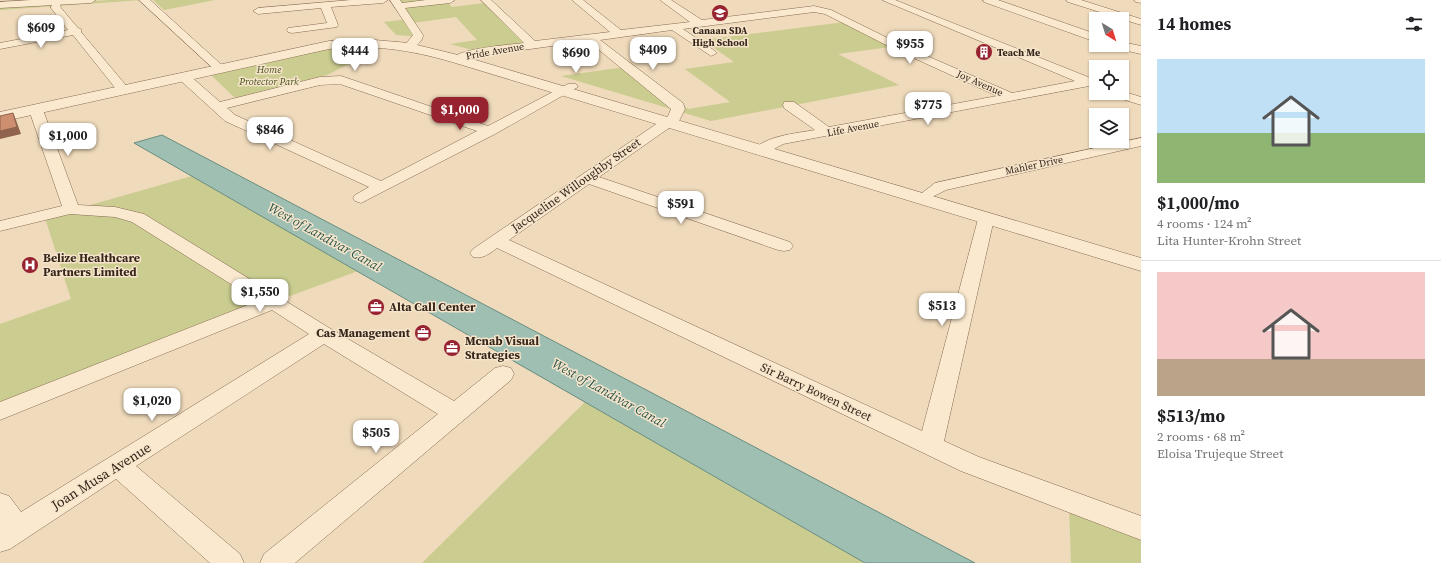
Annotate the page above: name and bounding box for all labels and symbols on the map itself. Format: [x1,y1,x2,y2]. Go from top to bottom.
school or university icon: Canaan SDA High School [710,3,730,23]
north arrow [1089,12,1129,52]
pin: $609 [17,15,65,49]
place label: Canaan SDA High School [692,24,748,49]
pin: $955 [886,31,934,65]
pin: $409 [629,37,677,71]
pin: $444 [331,38,379,72]
street label: Pride Avenue [465,39,525,63]
pin: $690 [552,40,600,74]
building icon: Teach Me [974,42,994,62]
place label: Teach Me [997,46,1040,59]
park label: Home Protector Park [238,63,299,88]
street label: Joy Avenue [954,67,1005,99]
pin: $775 [904,92,952,126]
pin: $1,000 [427,97,493,131]
pin: $846 [246,117,294,151]
street label: Life Avenue [826,117,880,139]
pin: $1,000 [35,123,101,157]
street label: Jacqueline Willoughby Street [507,134,644,236]
street label: Mahler Drive [1004,153,1064,177]
pin: $591 [657,191,705,225]
water label: West of Landivar Canal [265,199,385,275]
place label: Belize Healthcare Partners Limited [43,250,140,280]
hospital icon: Belize Healthcare Partners Limited [20,255,40,275]
pin: $1,550 [227,279,293,313]
pin: $513 [918,293,966,327]
office icon: Alta Call Center [366,297,386,317]
place label: Alta Call Center [389,299,476,315]
office icon: Cas Management [413,323,433,343]
place label: Cas Management [316,325,411,341]
place label: Mcnab Visual Strategies [465,333,539,363]
office icon: Mcnab Visual Strategies [442,338,462,358]
water label: West of Landivar Canal [549,355,669,431]
street label: Sir Barry Bowen Street [758,359,874,425]
pin: $1,020 [119,388,185,422]
pin: $505 [352,420,400,454]
street label: Joan Musa Avenue [46,437,155,515]

